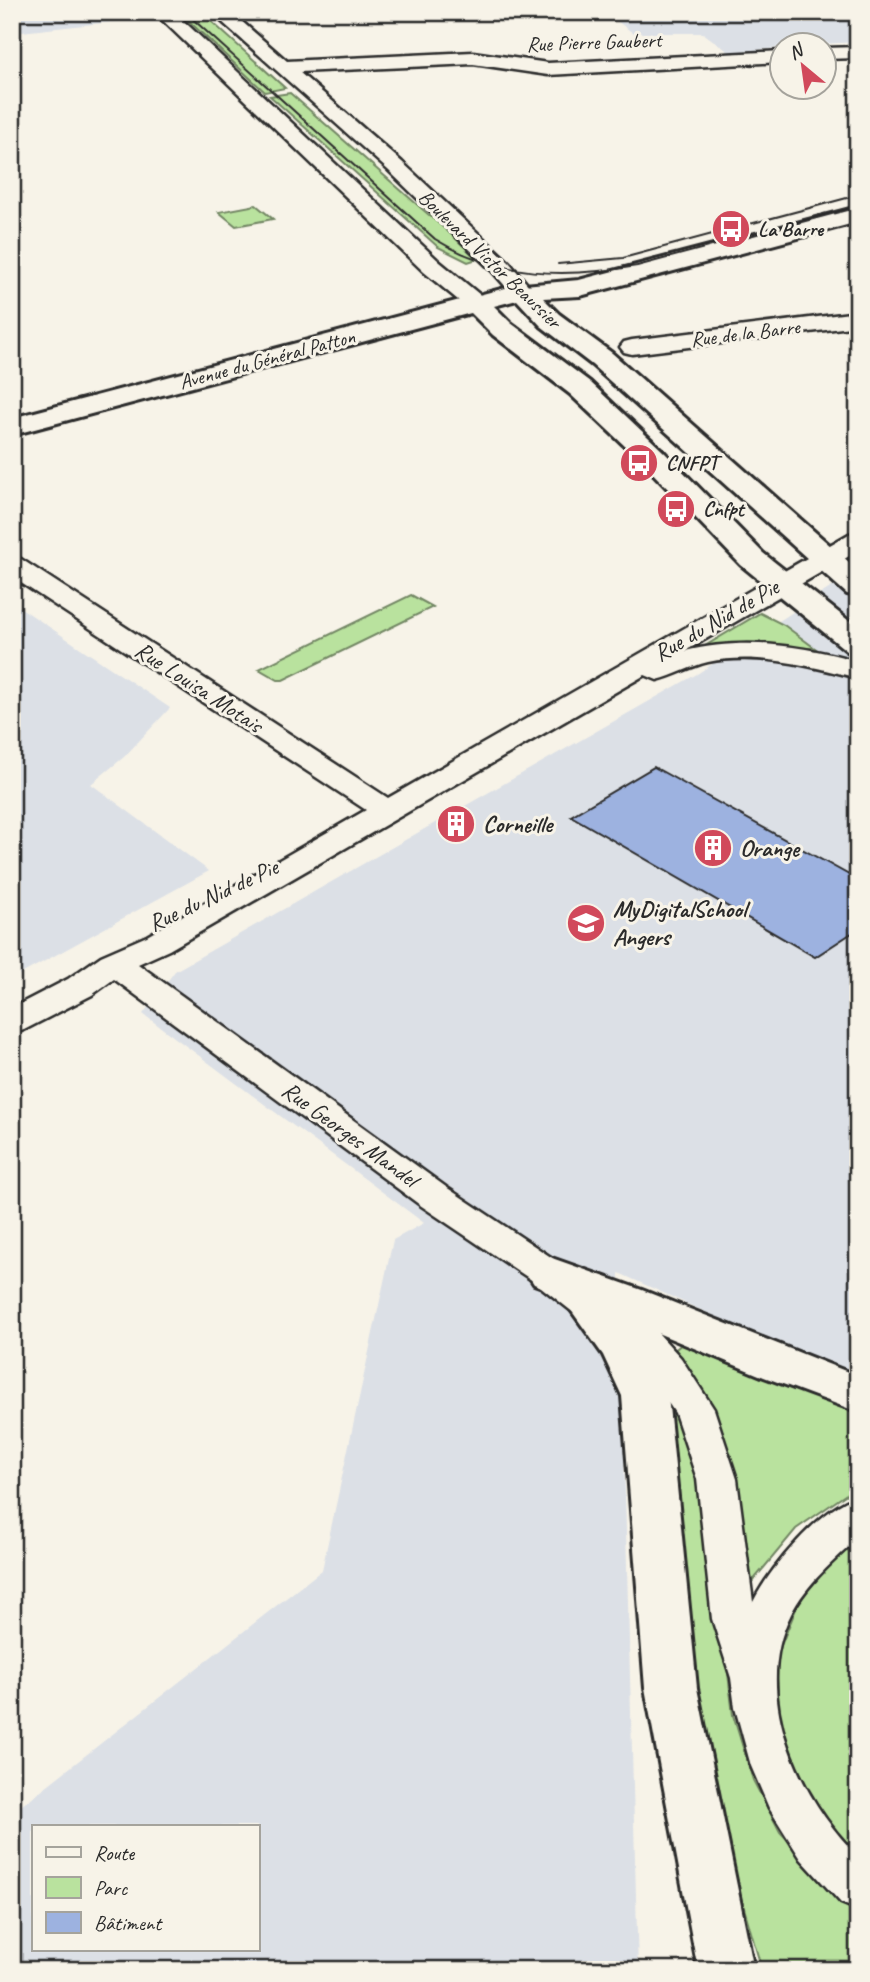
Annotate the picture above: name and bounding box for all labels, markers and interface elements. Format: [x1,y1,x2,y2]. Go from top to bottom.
street label: Rue Pierre Gaubert [526,27,664,57]
north arrow [768,32,838,102]
text: N [784,37,809,65]
street label: Boulevard Victor Beaussier [413,184,569,336]
bus stop icon: La Barre [710,208,752,250]
place label: La Barre [758,216,825,242]
street label: Rue de la Barre [689,313,802,353]
street label: Avenue du Général Patton [176,323,358,395]
bus stop icon: CNFPT [618,442,660,484]
place label: CNFPT [666,450,723,476]
bus stop icon: Cnfpt [655,488,697,530]
place label: Cnfpt [703,496,746,522]
street label: Rue du Nid de Pie [648,571,786,668]
street label: Rue Louisa Motais [129,635,270,740]
building icon: Corneille [435,803,477,845]
place label: Corneille [483,809,554,839]
building icon: Orange [692,827,734,869]
place label: Orange [740,833,801,863]
street label: Rue du Nid de Pie [143,851,285,938]
place label: MyDigitalSchool Angers [613,894,751,952]
school or university icon: MyDigitalSchool Angers [565,902,607,944]
street label: Rue Georges Mandel [276,1075,427,1196]
legend [32,1825,259,1951]
text: Route [94,1840,135,1866]
text: Parc [94,1875,129,1901]
text: Bâtiment [94,1910,163,1936]

